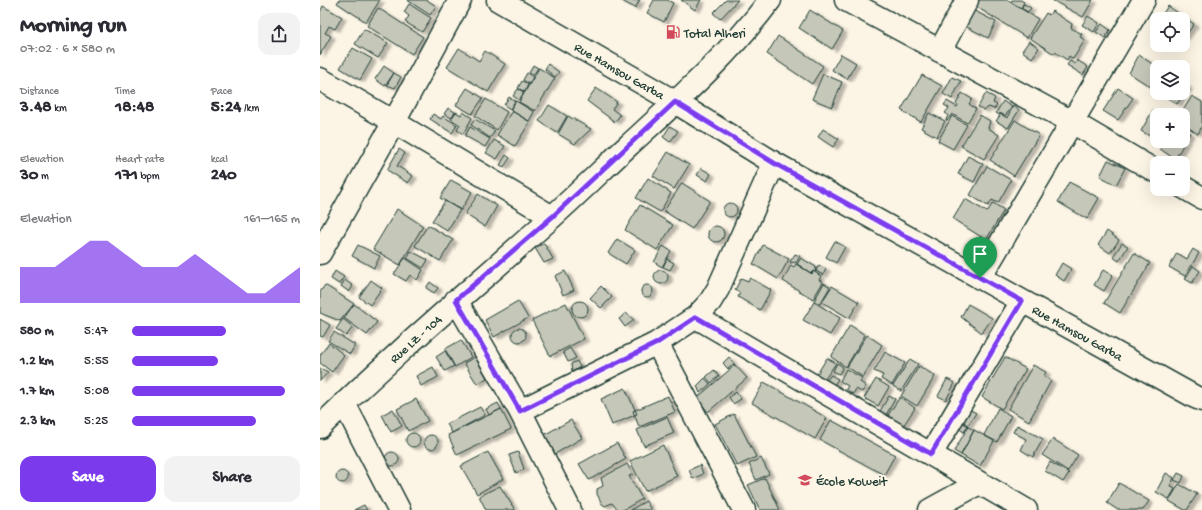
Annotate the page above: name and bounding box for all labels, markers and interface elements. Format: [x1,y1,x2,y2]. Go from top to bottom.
map controls [1150,12,1190,196]
button: locate [1150,12,1190,52]
button: share [258,13,300,55]
text: Morning run [20,14,126,40]
fuel station icon: Total Alheri [665,24,681,40]
place label: Total Alheri [683,27,746,42]
street label: Rue Hamsou Garba [571,40,667,104]
text: 07:02 · 6 × 580 m [20,42,115,57]
button: layers [1150,60,1190,100]
text: Distance [20,86,59,98]
text: Time [115,86,135,98]
text: Pace [211,86,232,98]
text: 3.48 [20,98,52,118]
text: 18:48 [115,98,154,118]
text: 5:24 [211,98,241,118]
text: km [52,103,67,115]
text: /km [241,103,259,115]
button: + [1150,108,1190,148]
text: Elevation [20,154,64,166]
text: Heart rate [115,154,165,166]
text: kcal [211,154,228,166]
button: − [1150,156,1190,196]
text: 30 [20,166,38,186]
text: 171 [115,166,138,186]
text: 240 [211,166,237,186]
text: m [38,171,49,183]
text: bpm [138,171,160,183]
text: Elevation [20,212,72,227]
text: 161–165 m [244,212,300,227]
pin [963,237,997,278]
icon: arrive [969,243,991,265]
street label: Rue Hamsou Garba [1029,303,1125,366]
street label: Rue LZ - 104 [388,313,446,367]
text: 580 m [20,324,54,339]
text: 5:47 [84,324,108,339]
text: 1.2 km [20,354,54,369]
text: 5:55 [84,354,109,369]
text: 1.7 km [20,384,54,399]
text: 5:08 [84,384,109,399]
text: 2.3 km [20,414,55,429]
text: 5:25 [84,414,108,429]
button: Save [20,456,156,502]
button: Share [164,456,300,502]
school or university icon: École Koweit [797,472,813,488]
place label: École Koweit [816,474,888,490]

